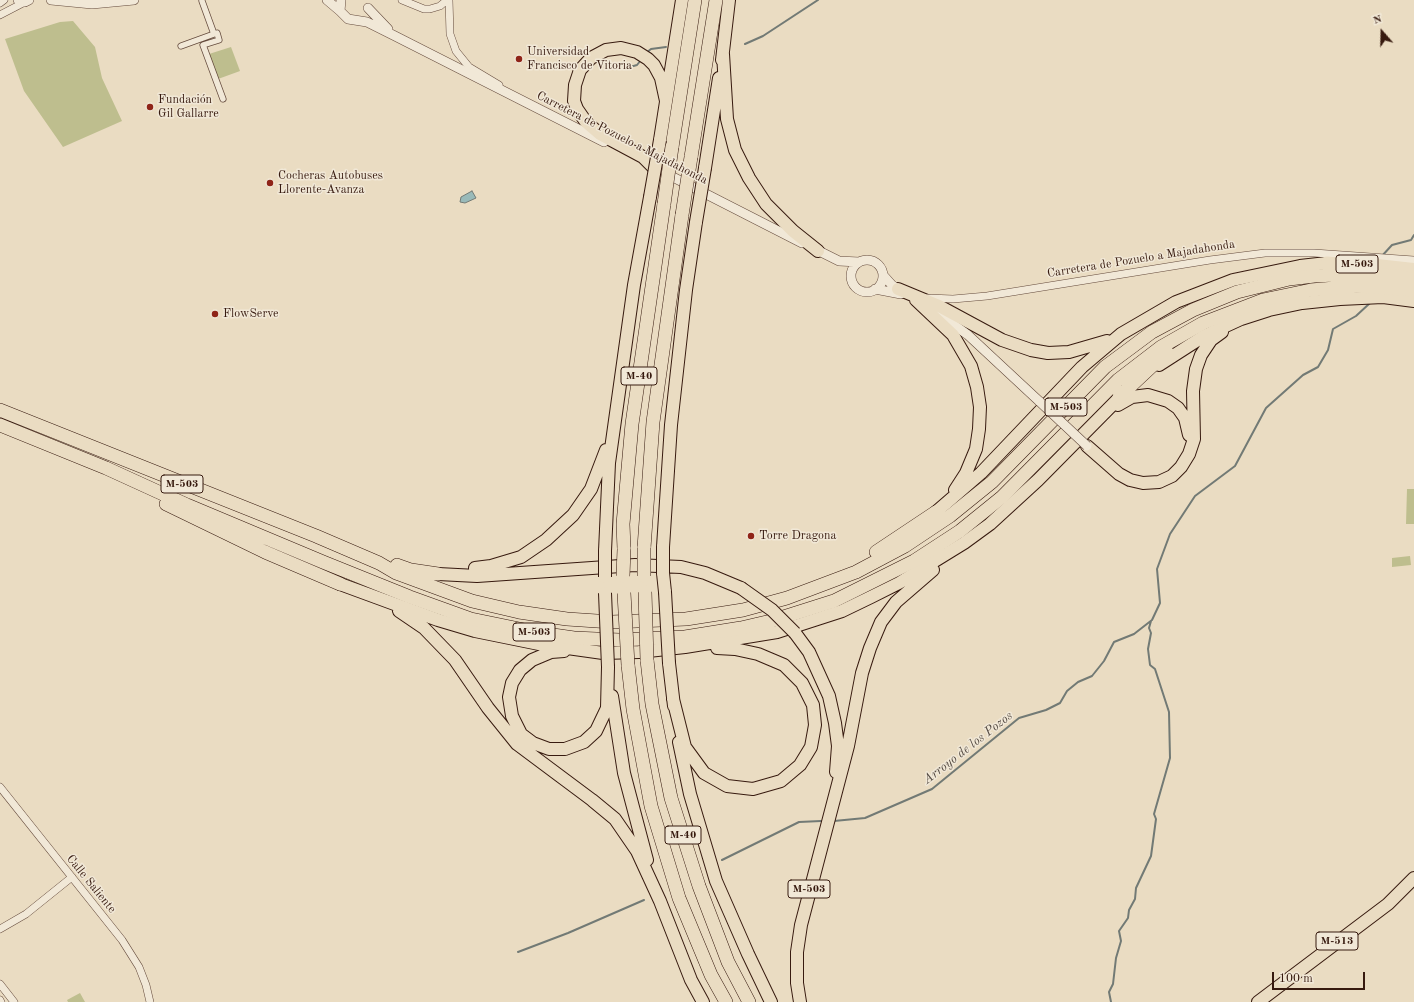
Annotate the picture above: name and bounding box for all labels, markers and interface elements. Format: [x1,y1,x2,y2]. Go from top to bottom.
north arrow [1362,12,1402,52]
text: N [1372,14,1384,27]
place label: Universidad Francisco de Vitoria [527,45,632,73]
marker: Universidad Francisco de Vitoria [514,54,524,64]
street label: Carretera de Pozuelo a Majadahonda [534,88,710,188]
place label: Fundación Gil Gallarre [158,93,219,121]
marker: Fundación Gil Gallarre [145,102,155,112]
place label: Cocheras Autobuses Llorente-Avanza [278,169,383,197]
marker: Cocheras Autobuses Llorente-Avanza [265,178,275,188]
street label: Carretera de Pozuelo a Majadahonda [1046,237,1236,281]
road number: M-503 [1336,255,1378,273]
place label: FlowServe [223,307,279,321]
marker: FlowServe [210,309,220,319]
road number: M-40 [621,367,657,385]
road number: M-503 [1045,398,1087,416]
road number: M-503 [161,475,203,493]
place label: Torre Dragona [759,529,836,543]
marker: Torre Dragona [746,531,756,541]
road number: M-503 [513,623,555,641]
water label: Arroyo de los Pozos [920,708,1016,788]
road number: M-40 [665,826,701,844]
street label: Calle Saliente [63,852,119,916]
road number: M-503 [788,880,830,898]
road number: M-513 [1316,932,1358,950]
scale bar [1274,964,1367,990]
text: 100 m [1279,973,1313,985]

